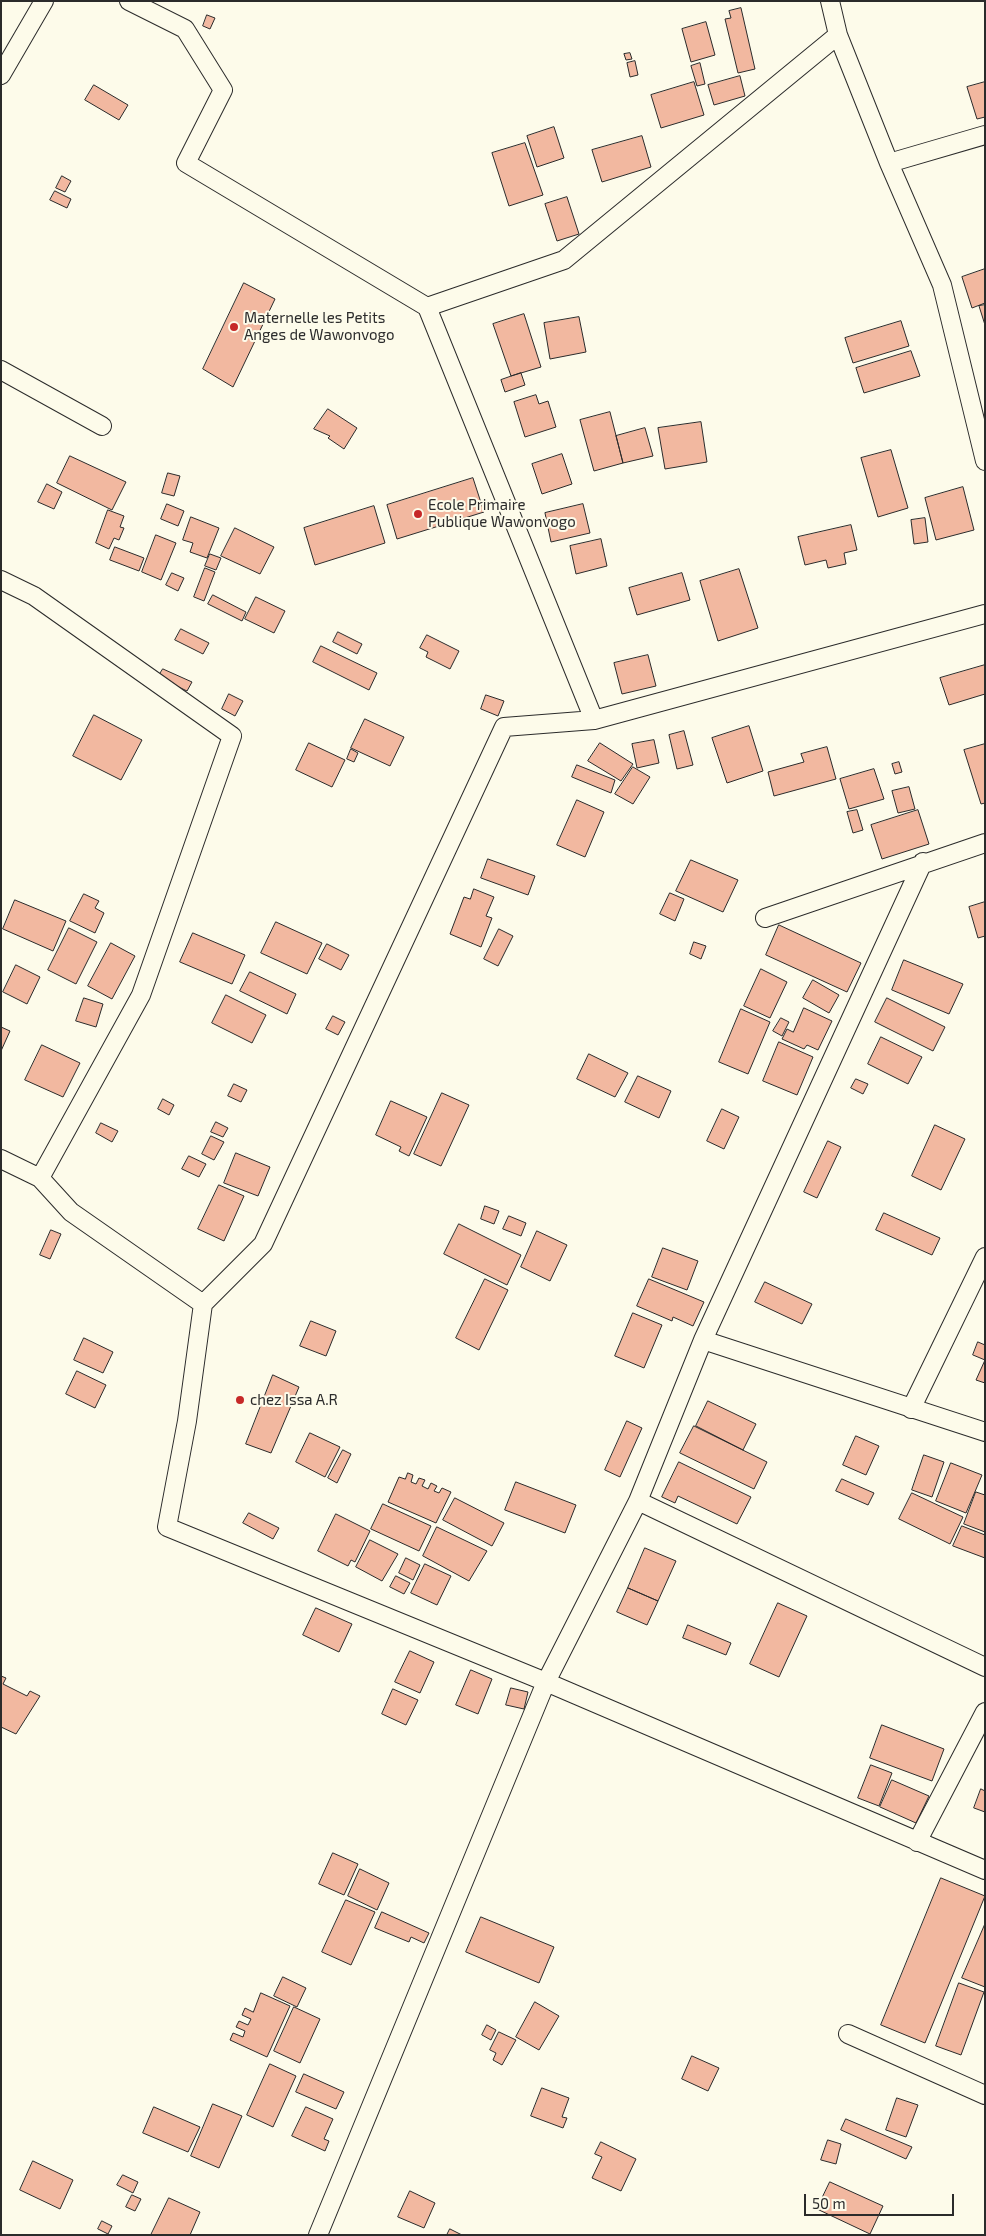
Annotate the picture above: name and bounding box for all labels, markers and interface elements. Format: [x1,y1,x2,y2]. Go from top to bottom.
place label: Maternelle les Petits Anges de Wawonvogo [244,309,394,344]
marker: Maternelle les Petits Anges de Wawonvogo [228,321,240,333]
place label: Ecole Primaire Publique Wawonvogo [428,496,576,531]
marker: Ecole Primaire Publique Wawonvogo [412,508,424,520]
place label: chez Issa A.R [250,1391,338,1409]
marker: chez Issa A.R [234,1394,246,1406]
scale bar [806,2184,956,2216]
text: 50 m [812,2194,846,2212]

